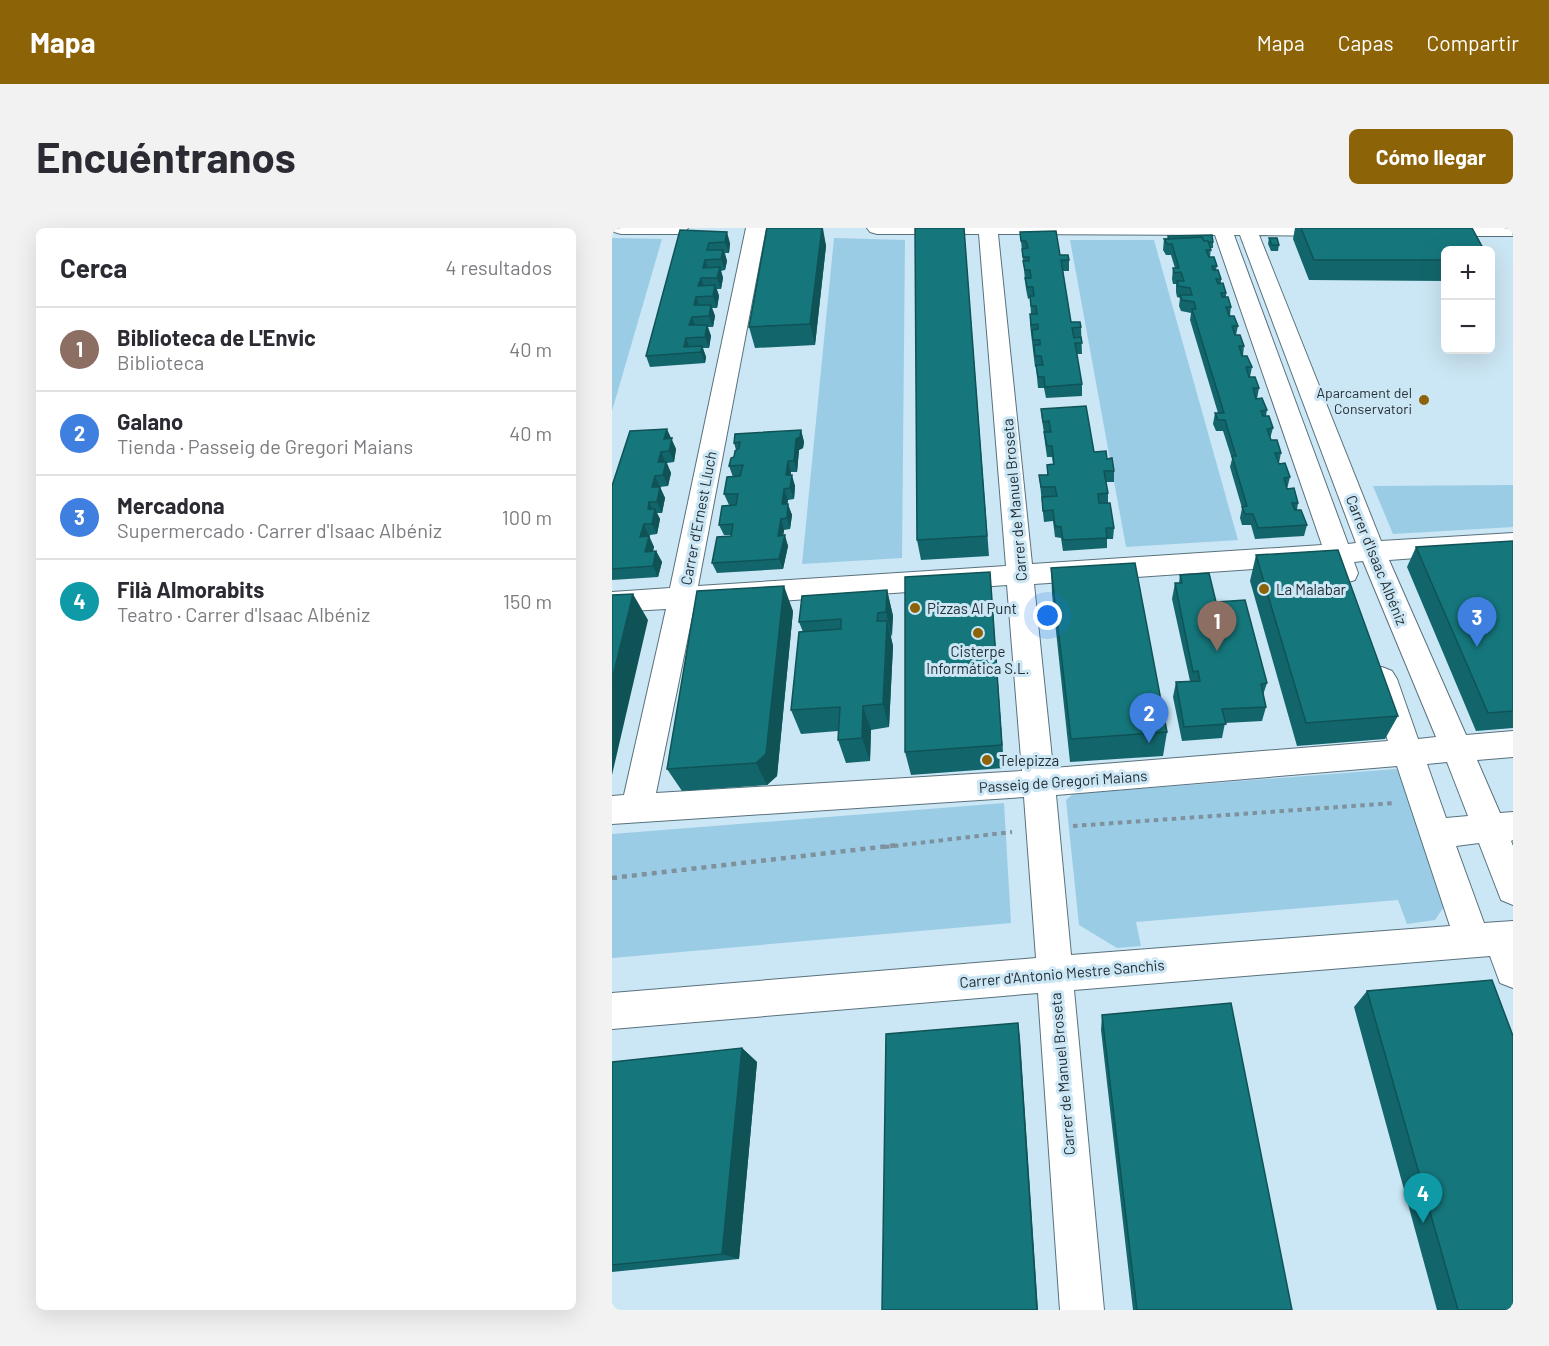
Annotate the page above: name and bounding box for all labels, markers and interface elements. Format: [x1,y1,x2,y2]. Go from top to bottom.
text: Mapa [30,25,96,59]
text: Mapa [1257,30,1305,55]
text: Capas [1338,30,1394,55]
text: Compartir [1427,30,1519,55]
button: Cómo llegar [1349,129,1513,184]
text: Encuéntranos [36,131,296,181]
map controls [1441,246,1495,354]
button: + [1441,246,1495,300]
text: Cerca [60,252,127,283]
text: 4 resultados [445,255,552,279]
button: − [1441,300,1495,354]
text: Biblioteca de L'Envic [117,324,316,350]
text: 1 [76,337,83,361]
text: 40 m [509,337,552,361]
text: Biblioteca [117,350,204,374]
place label: Aparcament del Conservatori [1316,384,1412,417]
marker: Aparcament del Conservatori [1417,393,1431,407]
text: Galano [117,408,183,434]
street label: Carrer de Manuel Broseta [998,418,1030,582]
text: 2 [74,421,85,445]
text: 40 m [509,421,552,445]
text: Tienda · Passeig de Gregori Maians [117,434,413,458]
street label: Carrer d'Ernest Lluch [676,449,720,587]
text: Mercadona [117,492,225,518]
street label: Carrer d'Isaac Albéniz [1343,492,1411,628]
text: 3 [74,505,85,529]
text: 100 m [502,505,552,529]
text: Supermercado · Carrer d'Isaac Albéniz [117,518,442,542]
text: Filà Almorabits [117,576,264,602]
place label: La Malabar [1276,580,1347,598]
marker: La Malabar [1257,582,1271,596]
text: 4 [73,589,86,613]
text: 150 m [503,589,552,613]
pin: 3 [1458,598,1496,647]
place label: Pizzas Al Punt [927,599,1017,617]
marker: Pizzas Al Punt [908,601,922,615]
your location [1033,601,1062,630]
text: Teatro · Carrer d'Isaac Albéniz [117,602,370,626]
pin: 1 [1198,602,1236,651]
marker: Cisterpe Informática S.L. [971,626,985,640]
place label: Cisterpe Informática S.L. [926,642,1030,677]
pin: 2 [1130,694,1168,743]
place label: Telepizza [999,751,1059,769]
marker: Telepizza [980,753,994,767]
street label: Passeig de Gregori Maians [978,766,1148,796]
street label: Carrer d'Antonio Mestre Sanchis [959,955,1165,991]
street label: Carrer de Manuel Broseta [1046,992,1078,1156]
pin: 4 [1404,1174,1442,1223]

